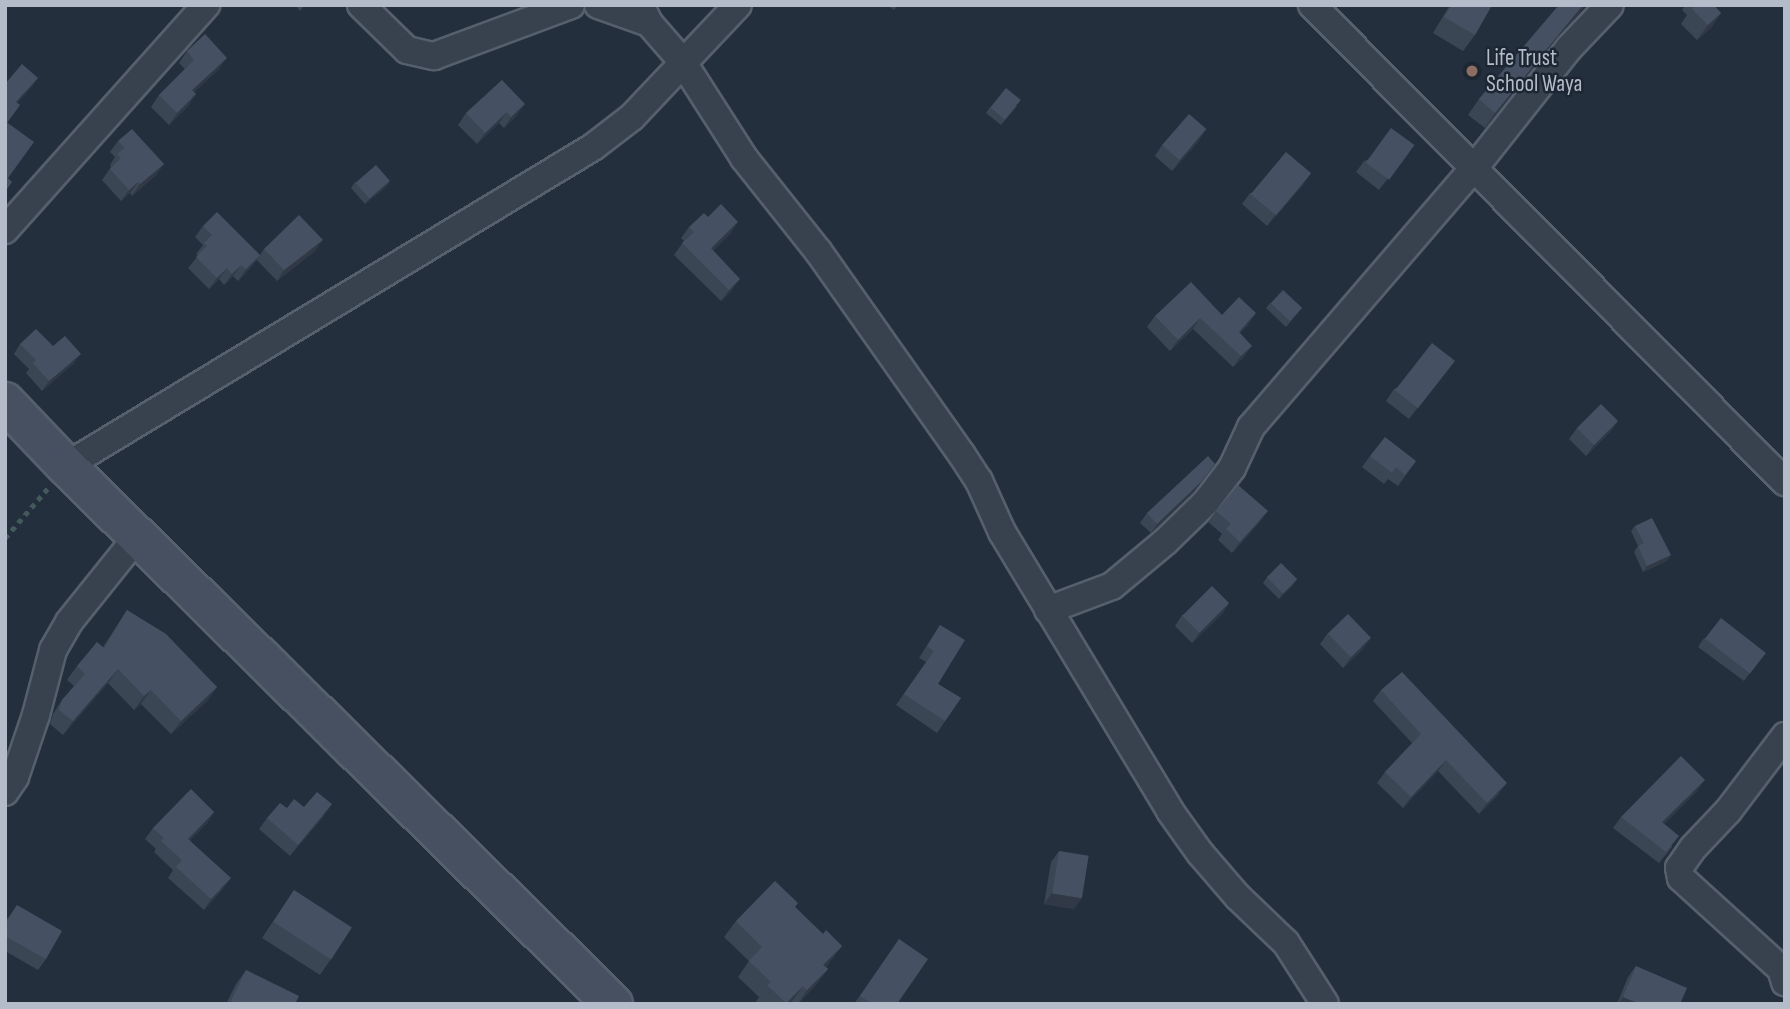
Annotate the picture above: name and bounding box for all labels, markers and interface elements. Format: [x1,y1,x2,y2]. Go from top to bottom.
place label: Life Trust School Waya [1486,44,1582,98]
marker: Life Trust School Waya [1464,63,1480,79]

